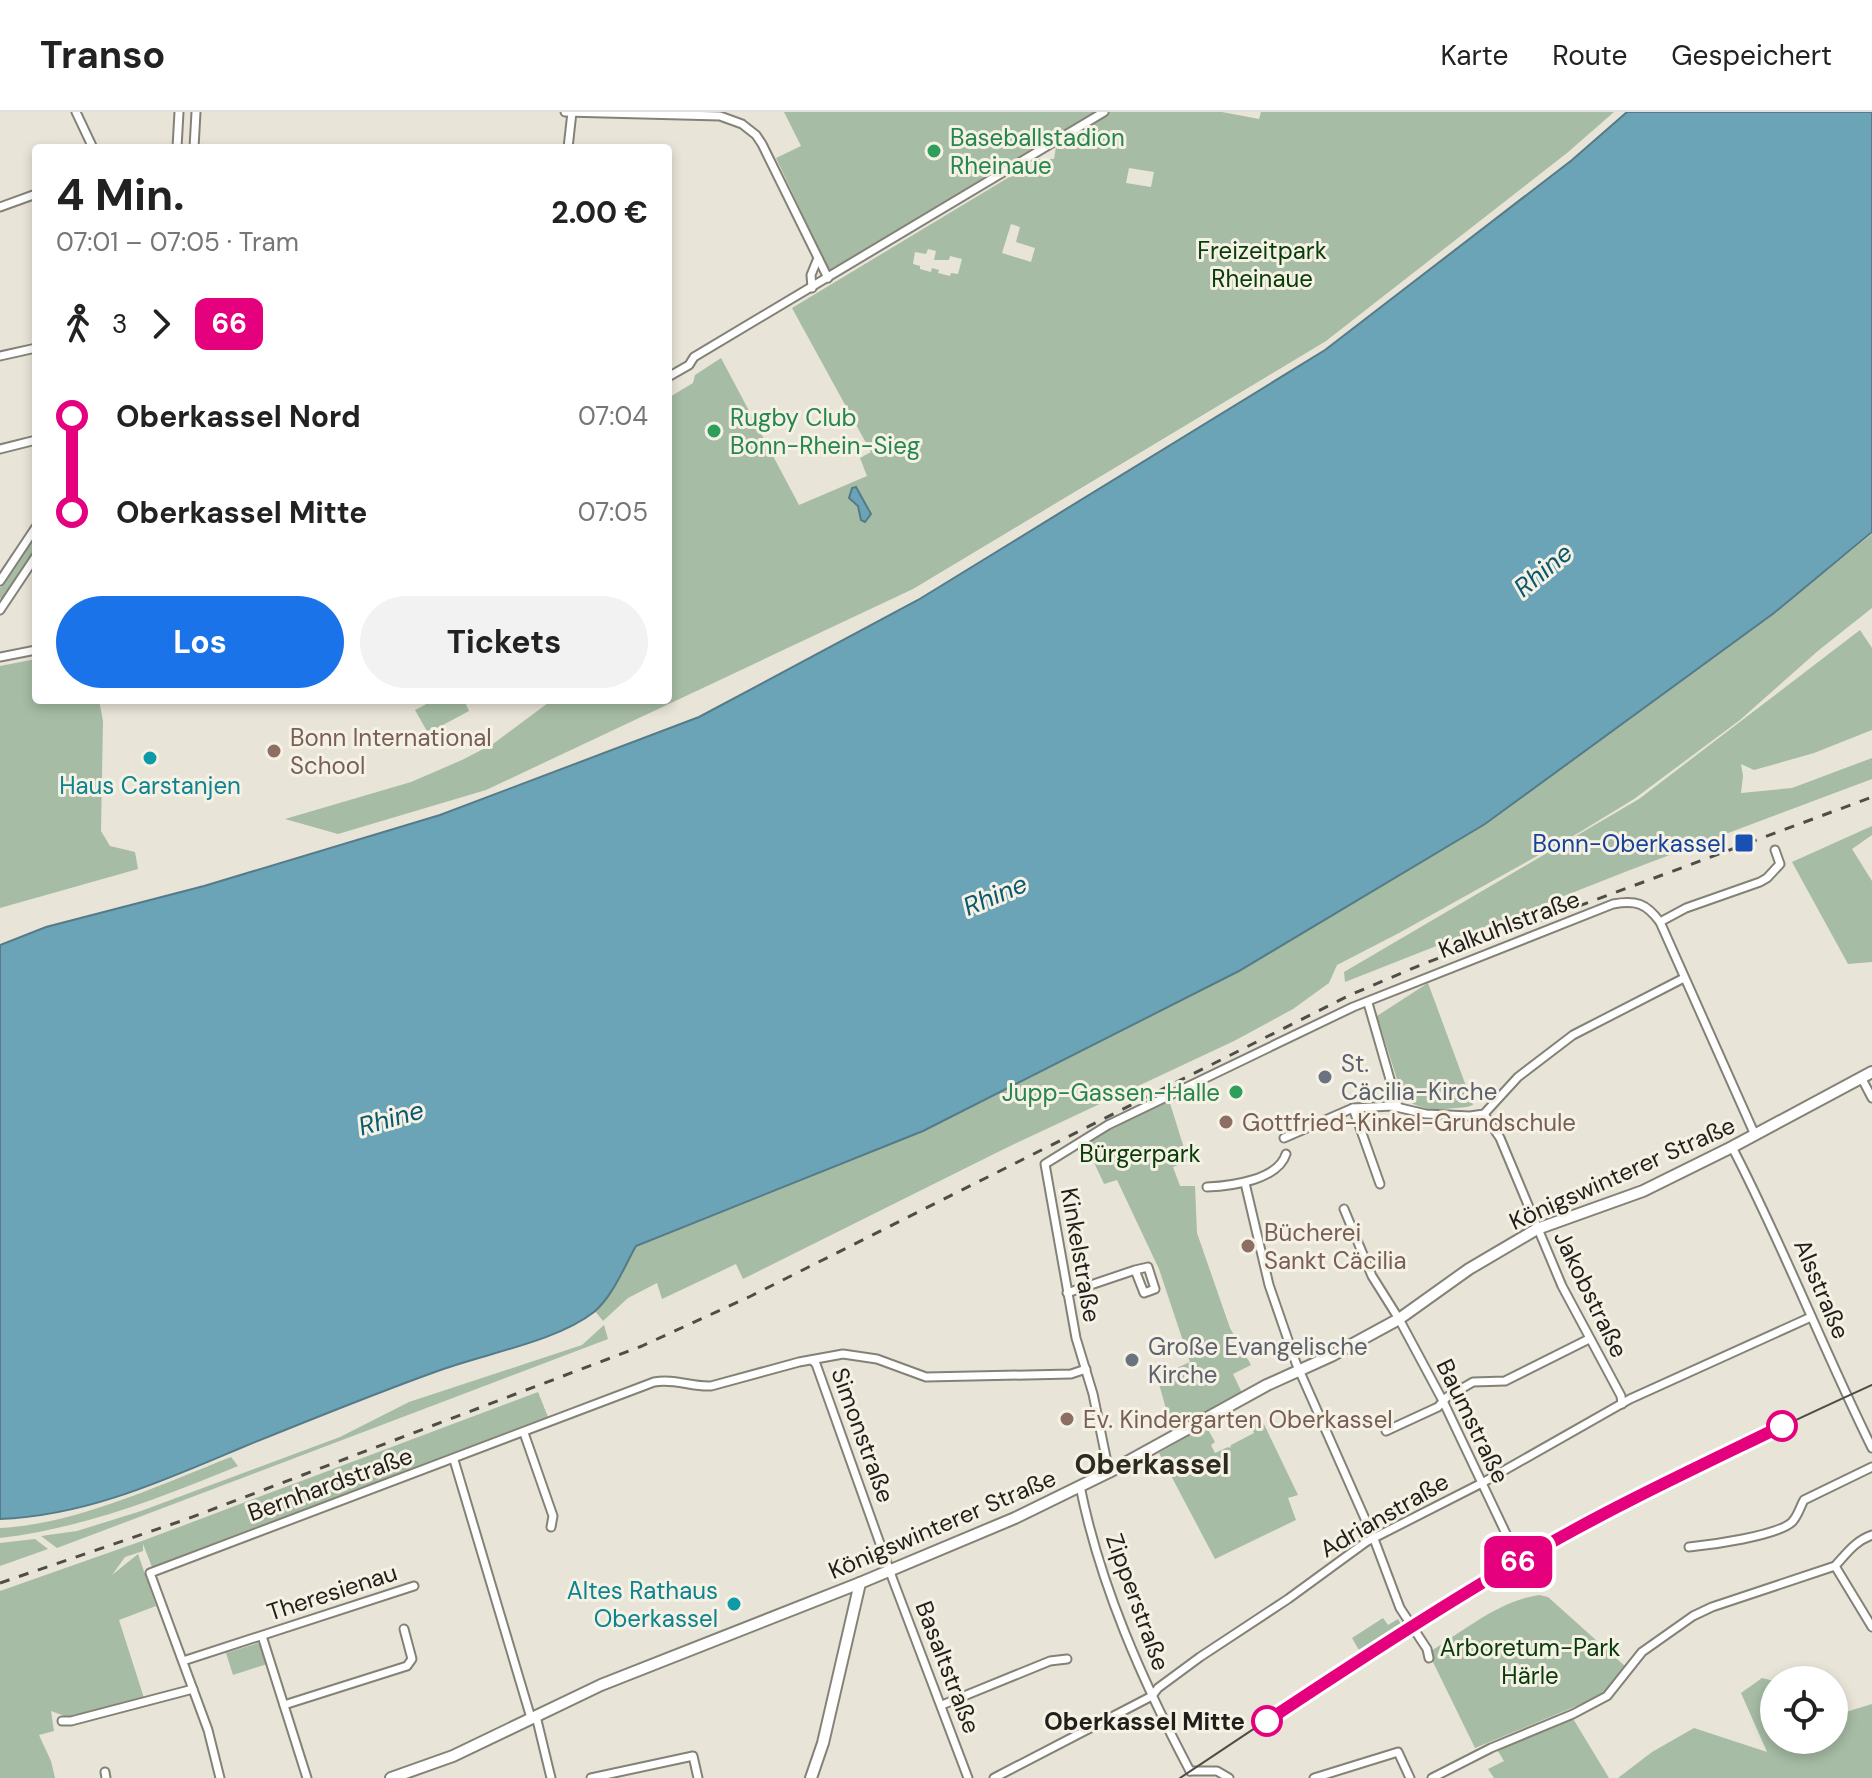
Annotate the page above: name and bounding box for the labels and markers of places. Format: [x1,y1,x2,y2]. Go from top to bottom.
place label: Baseballstadion Rheinaue [950,122,1125,181]
marker: Baseballstadion Rheinaue [925,142,943,160]
place label: Rugby Club Bonn-Rhein-Sieg [730,402,920,461]
marker: Rugby Club Bonn-Rhein-Sieg [705,422,723,440]
place label: Bonn International School [290,722,492,781]
marker: Bonn International School [265,742,283,760]
marker: Haus Carstanjen [141,749,159,767]
place label: Haus Carstanjen [59,770,241,801]
place label: Bonn-Oberkassel [1533,828,1726,859]
marker: Bonn-Oberkassel [1733,832,1755,854]
place label: St. Cäcilia-Kirche [1341,1048,1497,1107]
marker: St. Cäcilia-Kirche [1316,1068,1334,1086]
place label: Jupp-Gassen-Halle [1002,1077,1220,1108]
marker: Jupp-Gassen-Halle [1227,1083,1245,1101]
place label: Gottfried-Kinkel-Grundschule [1242,1107,1576,1138]
marker: Gottfried-Kinkel-Grundschule [1217,1113,1235,1131]
place label: Bücherei Sankt Cäcilia [1264,1217,1407,1276]
marker: Bücherei Sankt Cäcilia [1239,1237,1257,1255]
place label: Große Evangelische Kirche [1148,1331,1368,1390]
marker: Große Evangelische Kirche [1123,1351,1141,1369]
place label: Ev. Kindergarten Oberkassel [1083,1404,1393,1435]
marker: Ev. Kindergarten Oberkassel [1058,1410,1076,1428]
unlabelled marker [1767,1411,1797,1441]
place label: Altes Rathaus Oberkassel [567,1575,718,1634]
marker: Altes Rathaus Oberkassel [725,1595,743,1613]
place label: Oberkassel Mitte [1044,1706,1245,1737]
marker: Oberkassel Mitte [1252,1706,1282,1736]

